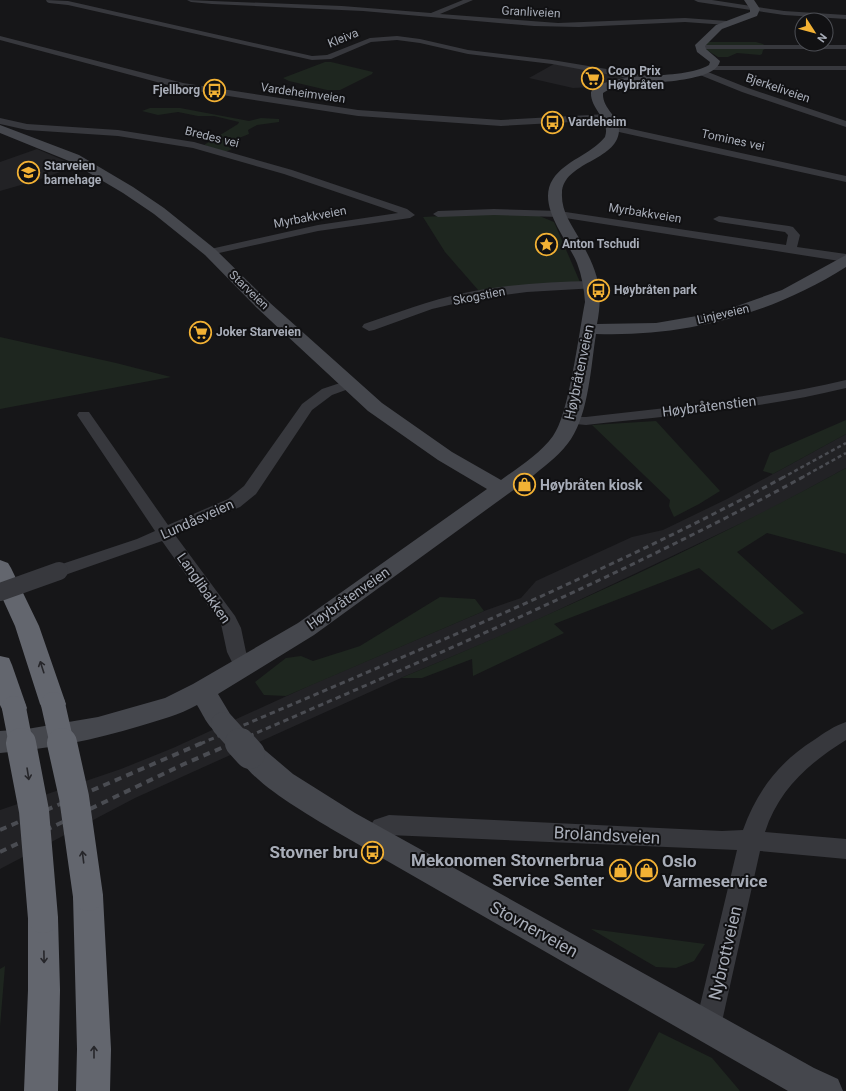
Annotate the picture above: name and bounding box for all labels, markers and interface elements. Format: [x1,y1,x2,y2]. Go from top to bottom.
street label: Granliveien [501,3,561,21]
north arrow [794,12,834,52]
street label: Kleiva [326,26,360,50]
text: N [814,31,829,45]
place label: Coop Prix Høybråten [608,64,664,92]
supermarket icon: Coop Prix Høybråten [579,65,605,91]
street label: Bjerkeliveien [744,70,812,106]
bus stop icon: Fjellborg [202,77,228,103]
street label: Vardeheimveien [260,80,346,106]
place label: Fjellborg [153,83,200,97]
bus stop icon: Vardeheim [540,109,566,135]
place label: Vardeheim [568,115,626,129]
street label: Bredes vei [184,124,241,150]
street label: Tomines vei [700,126,766,154]
place label: Starveien barnehage [44,159,102,187]
school or university icon: Starveien barnehage [15,160,41,186]
street label: Myrbakkveien [608,200,682,226]
street label: Myrbakkveien [273,203,347,231]
place icon: Anton Tschudi [533,231,559,257]
place label: Anton Tschudi [562,237,639,251]
street label: Starveien [226,268,272,312]
bus stop icon: Høybråten park [586,277,612,303]
place label: Høybråten park [614,283,697,297]
street label: Skogstien [452,284,506,308]
street label: Linjeveien [696,301,750,327]
supermarket icon: Joker Starveien [188,319,214,345]
street label: Høybråtenveien [561,323,597,421]
place label: Joker Starveien [216,325,301,339]
street label: Høybråtenstien [661,392,757,420]
shop icon: Høybråten kiosk [512,472,538,498]
place label: Høybråten kiosk [540,477,643,493]
street label: Lundåsveien [158,496,236,542]
street label: Langlibakken [174,550,234,626]
street label: Høybråtenveien [304,564,392,632]
one-way arrow [38,661,45,674]
one-way arrow [24,767,32,780]
street label: Brolandsveien [553,822,661,848]
bus stop icon: Stovner bru [360,839,386,865]
place label: Stovner bru [269,842,358,862]
place label: Mekonomen Stovnerbrua Service Senter [411,850,605,890]
one-way arrow [79,851,87,864]
place label: Oslo Varmeservice [662,851,767,891]
shop icon: Mekonomen Stovnerbrua Service Senter [607,857,633,883]
shop icon: Oslo Varmeservice [633,858,659,884]
street label: Stovnerveien [487,897,581,961]
street label: Nybrottveien [704,904,746,1002]
one-way arrow [40,950,48,963]
one-way arrow [90,1046,98,1059]

